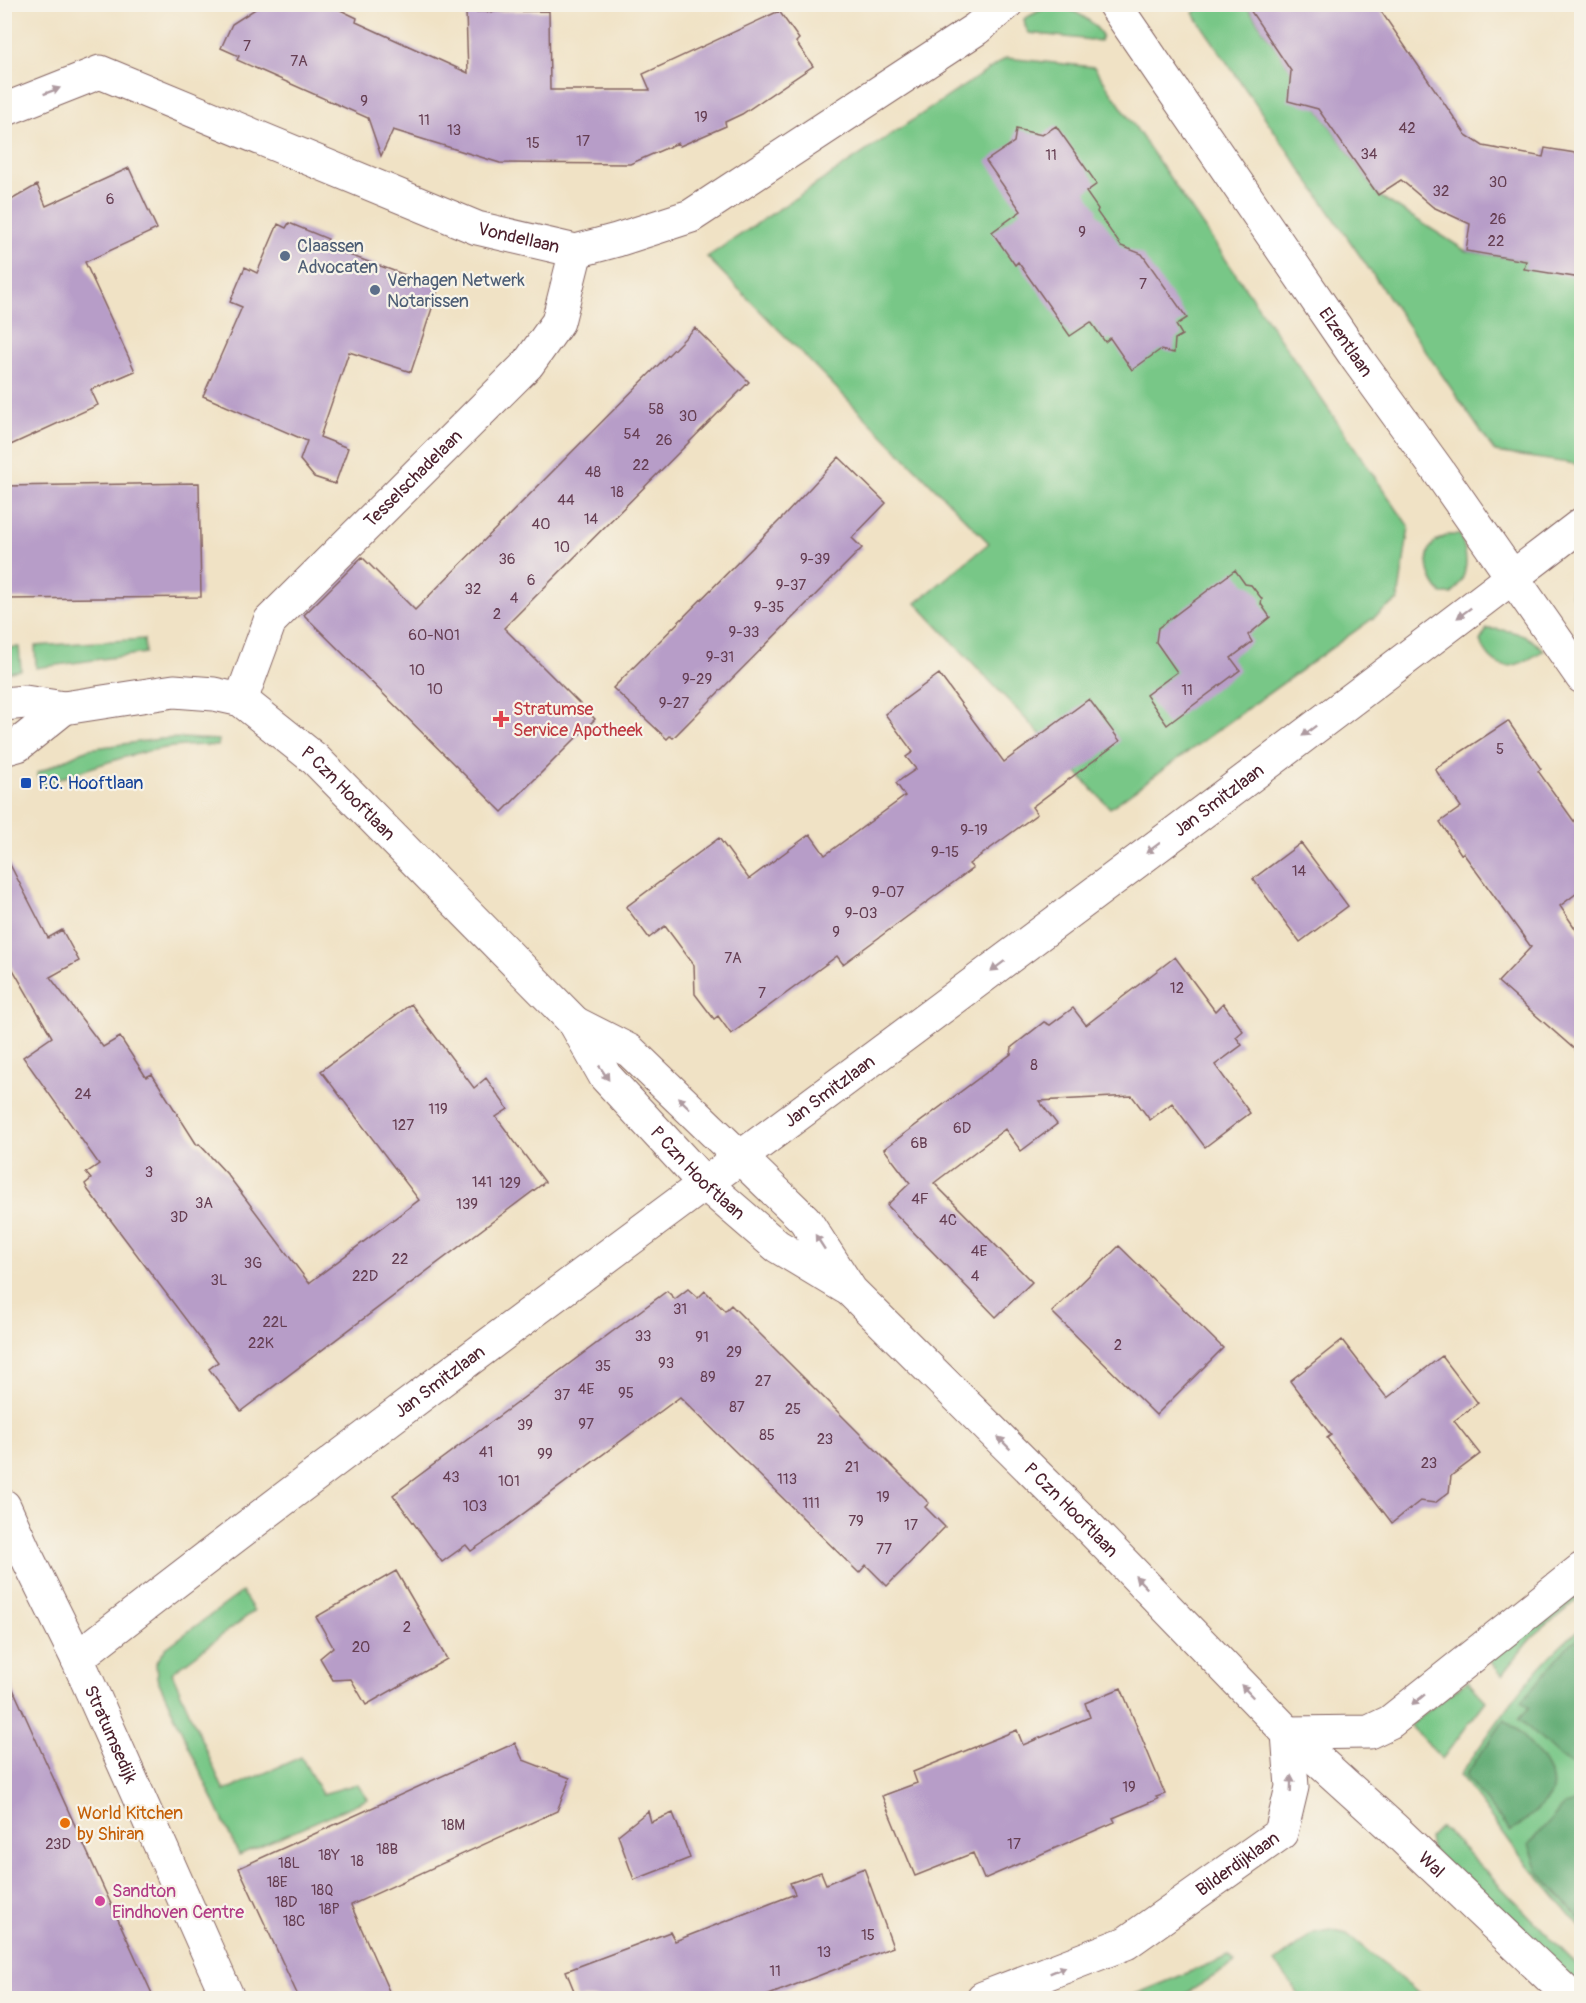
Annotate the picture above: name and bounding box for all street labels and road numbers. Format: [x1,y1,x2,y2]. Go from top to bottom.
street label: Vondellaan [475,217,562,258]
street label: Elzentlaan [1314,303,1378,381]
street label: Tesselschadelaan [359,425,467,532]
street label: P Czn Hooftlaan [296,741,400,845]
street label: Jan Smitzlaan [1169,759,1268,842]
street label: Jan Smitzlaan [779,1050,879,1133]
street label: P Czn Hooftlaan [645,1121,750,1225]
street label: Jan Smitzlaan [390,1340,490,1423]
street label: P Czn Hooftlaan [1019,1458,1123,1562]
street label: Stratumsedijk [79,1682,143,1787]
street label: Bilderdijklaan [1191,1826,1284,1901]
street label: Wal [1413,1847,1450,1883]

